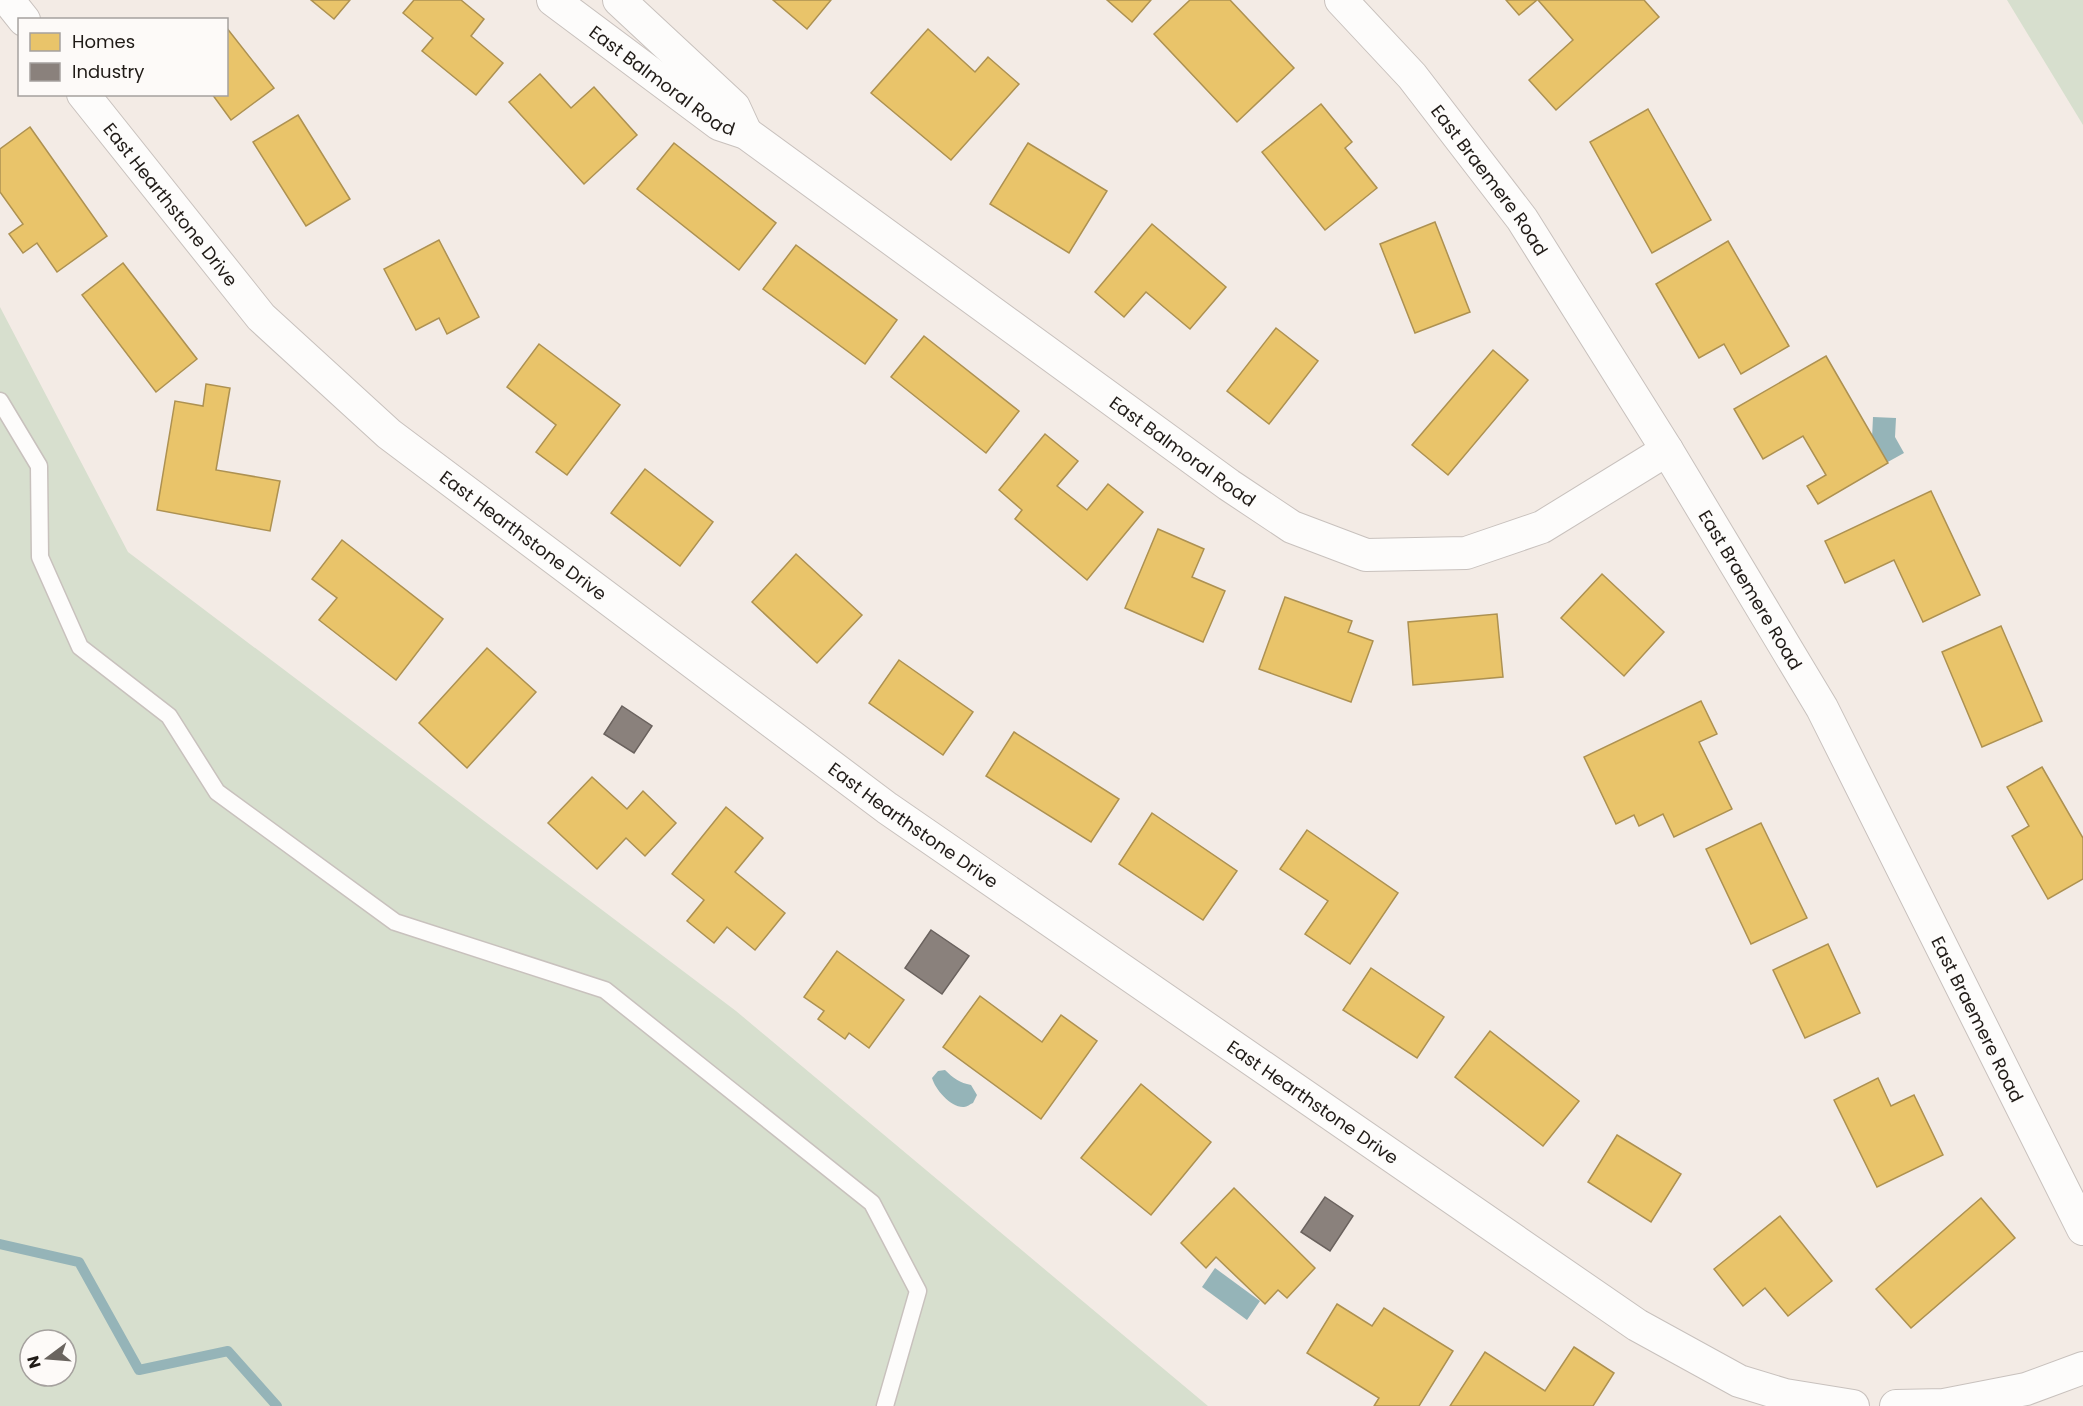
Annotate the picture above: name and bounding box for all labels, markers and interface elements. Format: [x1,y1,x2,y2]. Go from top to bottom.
legend [18,18,228,96]
street label: East Balmoral Road [584,19,738,141]
text: Homes [72,29,135,54]
text: Industry [72,59,144,84]
street label: East Braemere Road [1426,99,1554,260]
street label: East Hearthstone Drive [98,117,244,291]
street label: East Balmoral Road [1105,390,1261,512]
street label: East Hearthstone Drive [435,464,612,606]
street label: East Braemere Road [1693,505,1809,674]
street label: East Hearthstone Drive [823,756,1004,894]
street label: East Braemere Road [1926,932,2030,1106]
street label: East Hearthstone Drive [1222,1034,1404,1170]
north arrow [18,1328,78,1388]
text: N [21,1353,47,1371]

